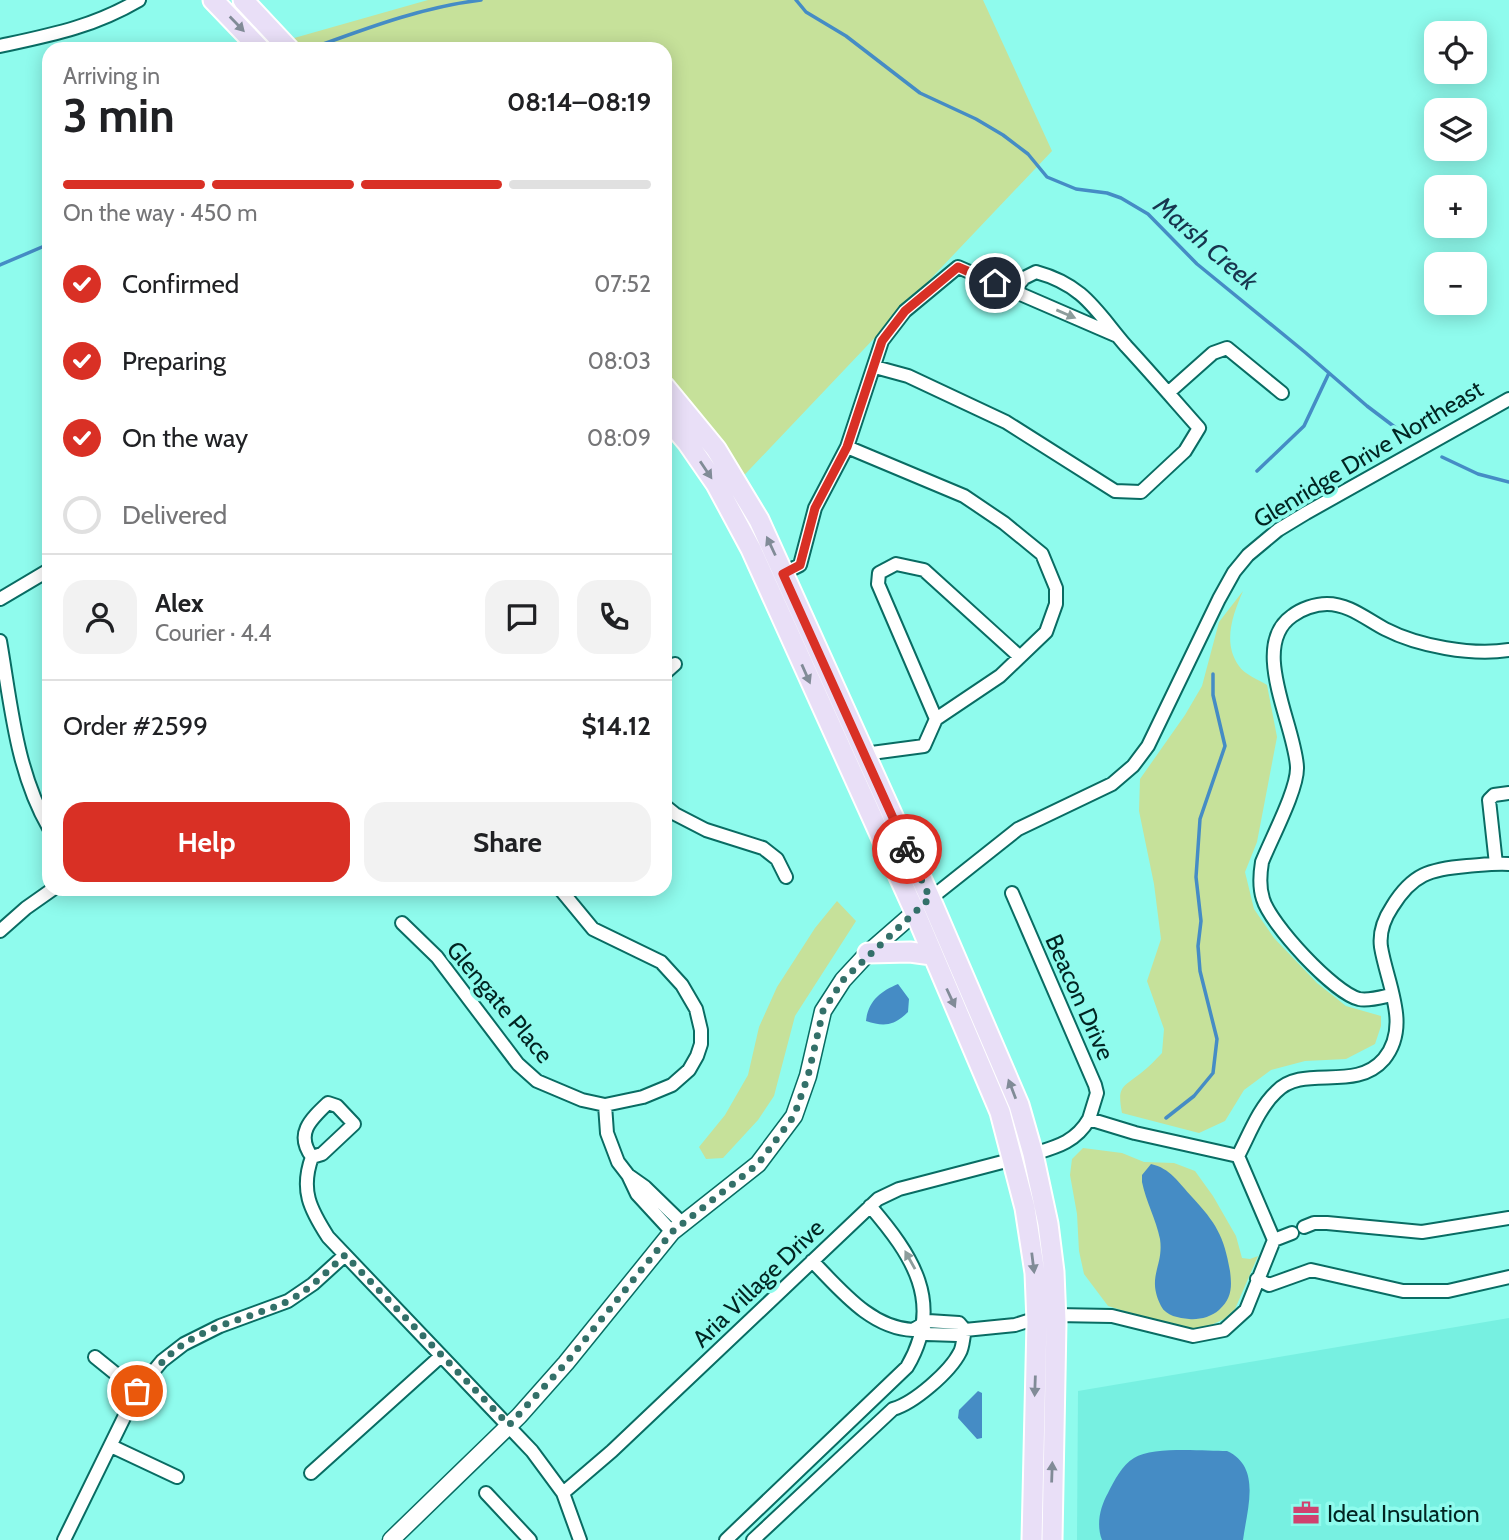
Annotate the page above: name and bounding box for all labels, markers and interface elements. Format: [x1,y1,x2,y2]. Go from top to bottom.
one-way arrow [228,16,245,33]
map controls [1424,21,1487,315]
button: locate [1424,21,1487,84]
text: Arriving in [63,62,160,90]
text: 08:14–08:19 [507,86,651,118]
text: 3 min [63,88,175,144]
button: layers [1424,98,1487,161]
button: + [1424,175,1487,238]
water label: Marsh Creek [1147,188,1265,297]
text: On the way · 450 m [63,199,258,227]
button: − [1424,252,1487,315]
pin [965,253,1025,313]
icon: home [976,264,1014,302]
icon: check [63,265,101,303]
text: Confirmed [122,268,239,300]
text: 07:52 [594,270,651,298]
one-way arrow [1056,308,1076,320]
icon: check [63,342,101,380]
text: Preparing [122,345,226,377]
text: 08:03 [588,347,651,375]
street label: Glenridge Drive Northeast [1248,374,1488,534]
icon: check [63,419,101,457]
text: On the way [122,422,248,454]
text: 08:09 [587,424,651,452]
one-way arrow [699,461,713,479]
text: Delivered [122,499,227,531]
one-way arrow [765,536,777,556]
button: person [63,580,137,654]
button: chat [485,580,559,654]
button: phone [577,580,651,654]
text: Alex [155,587,204,619]
text: Courier · 4.4 [155,619,272,647]
one-way arrow [800,664,812,684]
text: Order #2599 [63,710,208,742]
text: $14.12 [582,710,651,742]
button: Help [63,802,350,882]
button: Share [364,802,651,882]
courier [872,814,942,884]
icon: bike [888,830,926,868]
street label: Beacon Drive [1039,930,1121,1064]
street label: Glengate Place [441,935,559,1069]
one-way arrow [945,988,957,1008]
one-way arrow [1007,1078,1018,1099]
street label: Aria Village Drive [686,1213,830,1353]
one-way arrow [904,1250,916,1270]
one-way arrow [1028,1252,1039,1274]
pin [107,1361,167,1421]
icon: bag [118,1372,156,1410]
one-way arrow [1030,1375,1041,1397]
one-way arrow [1047,1461,1058,1483]
office icon: Ideal Insulation [1291,1498,1321,1528]
place label: Ideal Insulation [1327,1499,1480,1528]

